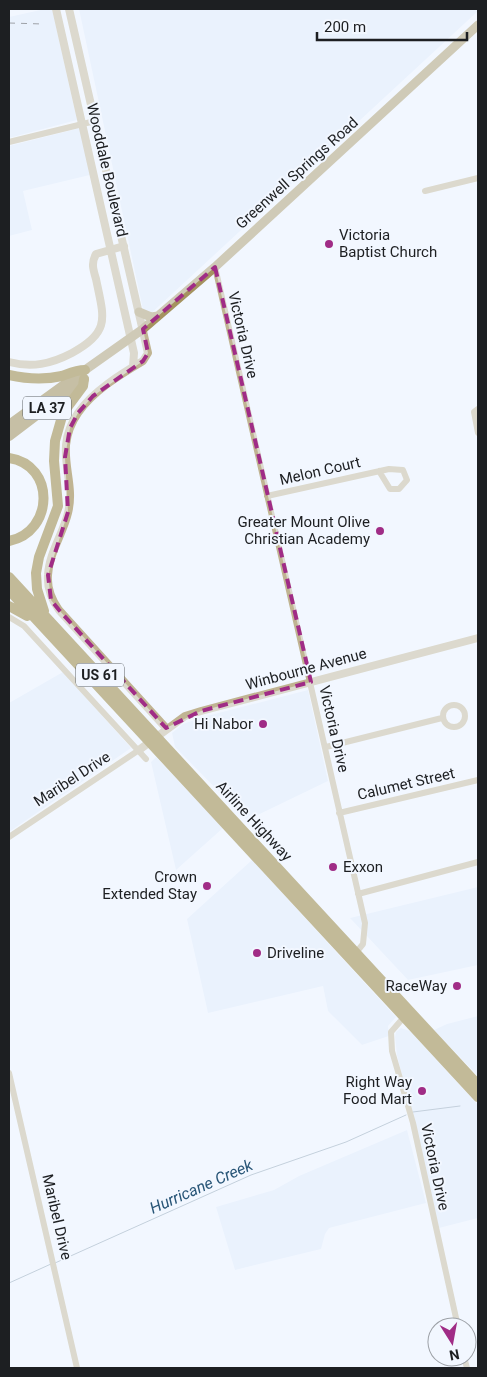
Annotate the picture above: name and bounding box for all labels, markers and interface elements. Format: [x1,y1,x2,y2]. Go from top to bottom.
scale bar [317,10,467,42]
text: 200 m [324,18,366,36]
street label: Wooddale Boulevard [83,101,131,239]
street label: Greenwell Springs Road [232,113,362,233]
place label: Victoria Baptist Church [339,226,437,261]
marker: Victoria Baptist Church [323,238,335,250]
street label: Victoria Drive [224,290,262,380]
road number: LA 37 [23,396,71,419]
street label: Melon Court [278,453,362,489]
place label: Greater Mount Olive Christian Academy [237,513,370,548]
marker: Greater Mount Olive Christian Academy [374,525,386,537]
street label: Winbourne Avenue [244,644,369,694]
road number: US 61 [76,664,124,686]
street label: Victoria Drive [315,684,353,774]
place label: Hi Nabor [194,715,253,733]
marker: Hi Nabor [257,718,269,730]
street label: Maribel Drive [30,748,114,810]
street label: Calumet Street [356,764,456,804]
street label: Airline Highway [212,777,296,865]
place label: Exxon [343,858,383,876]
marker: Exxon [327,861,339,873]
place label: Crown Extended Stay [102,868,197,903]
marker: Crown Extended Stay [201,880,213,892]
place label: Driveline [267,944,324,962]
marker: Driveline [251,947,263,959]
place label: RaceWay [386,977,447,995]
marker: RaceWay [451,980,463,992]
place label: Right Way Food Mart [343,1073,412,1108]
marker: Right Way Food Mart [416,1085,428,1097]
street label: Victoria Drive [417,1122,453,1212]
water label: Hurricane Creek [147,1155,257,1218]
street label: Maribel Drive [38,1172,76,1262]
north arrow [427,1317,477,1367]
text: N [448,1346,461,1364]

